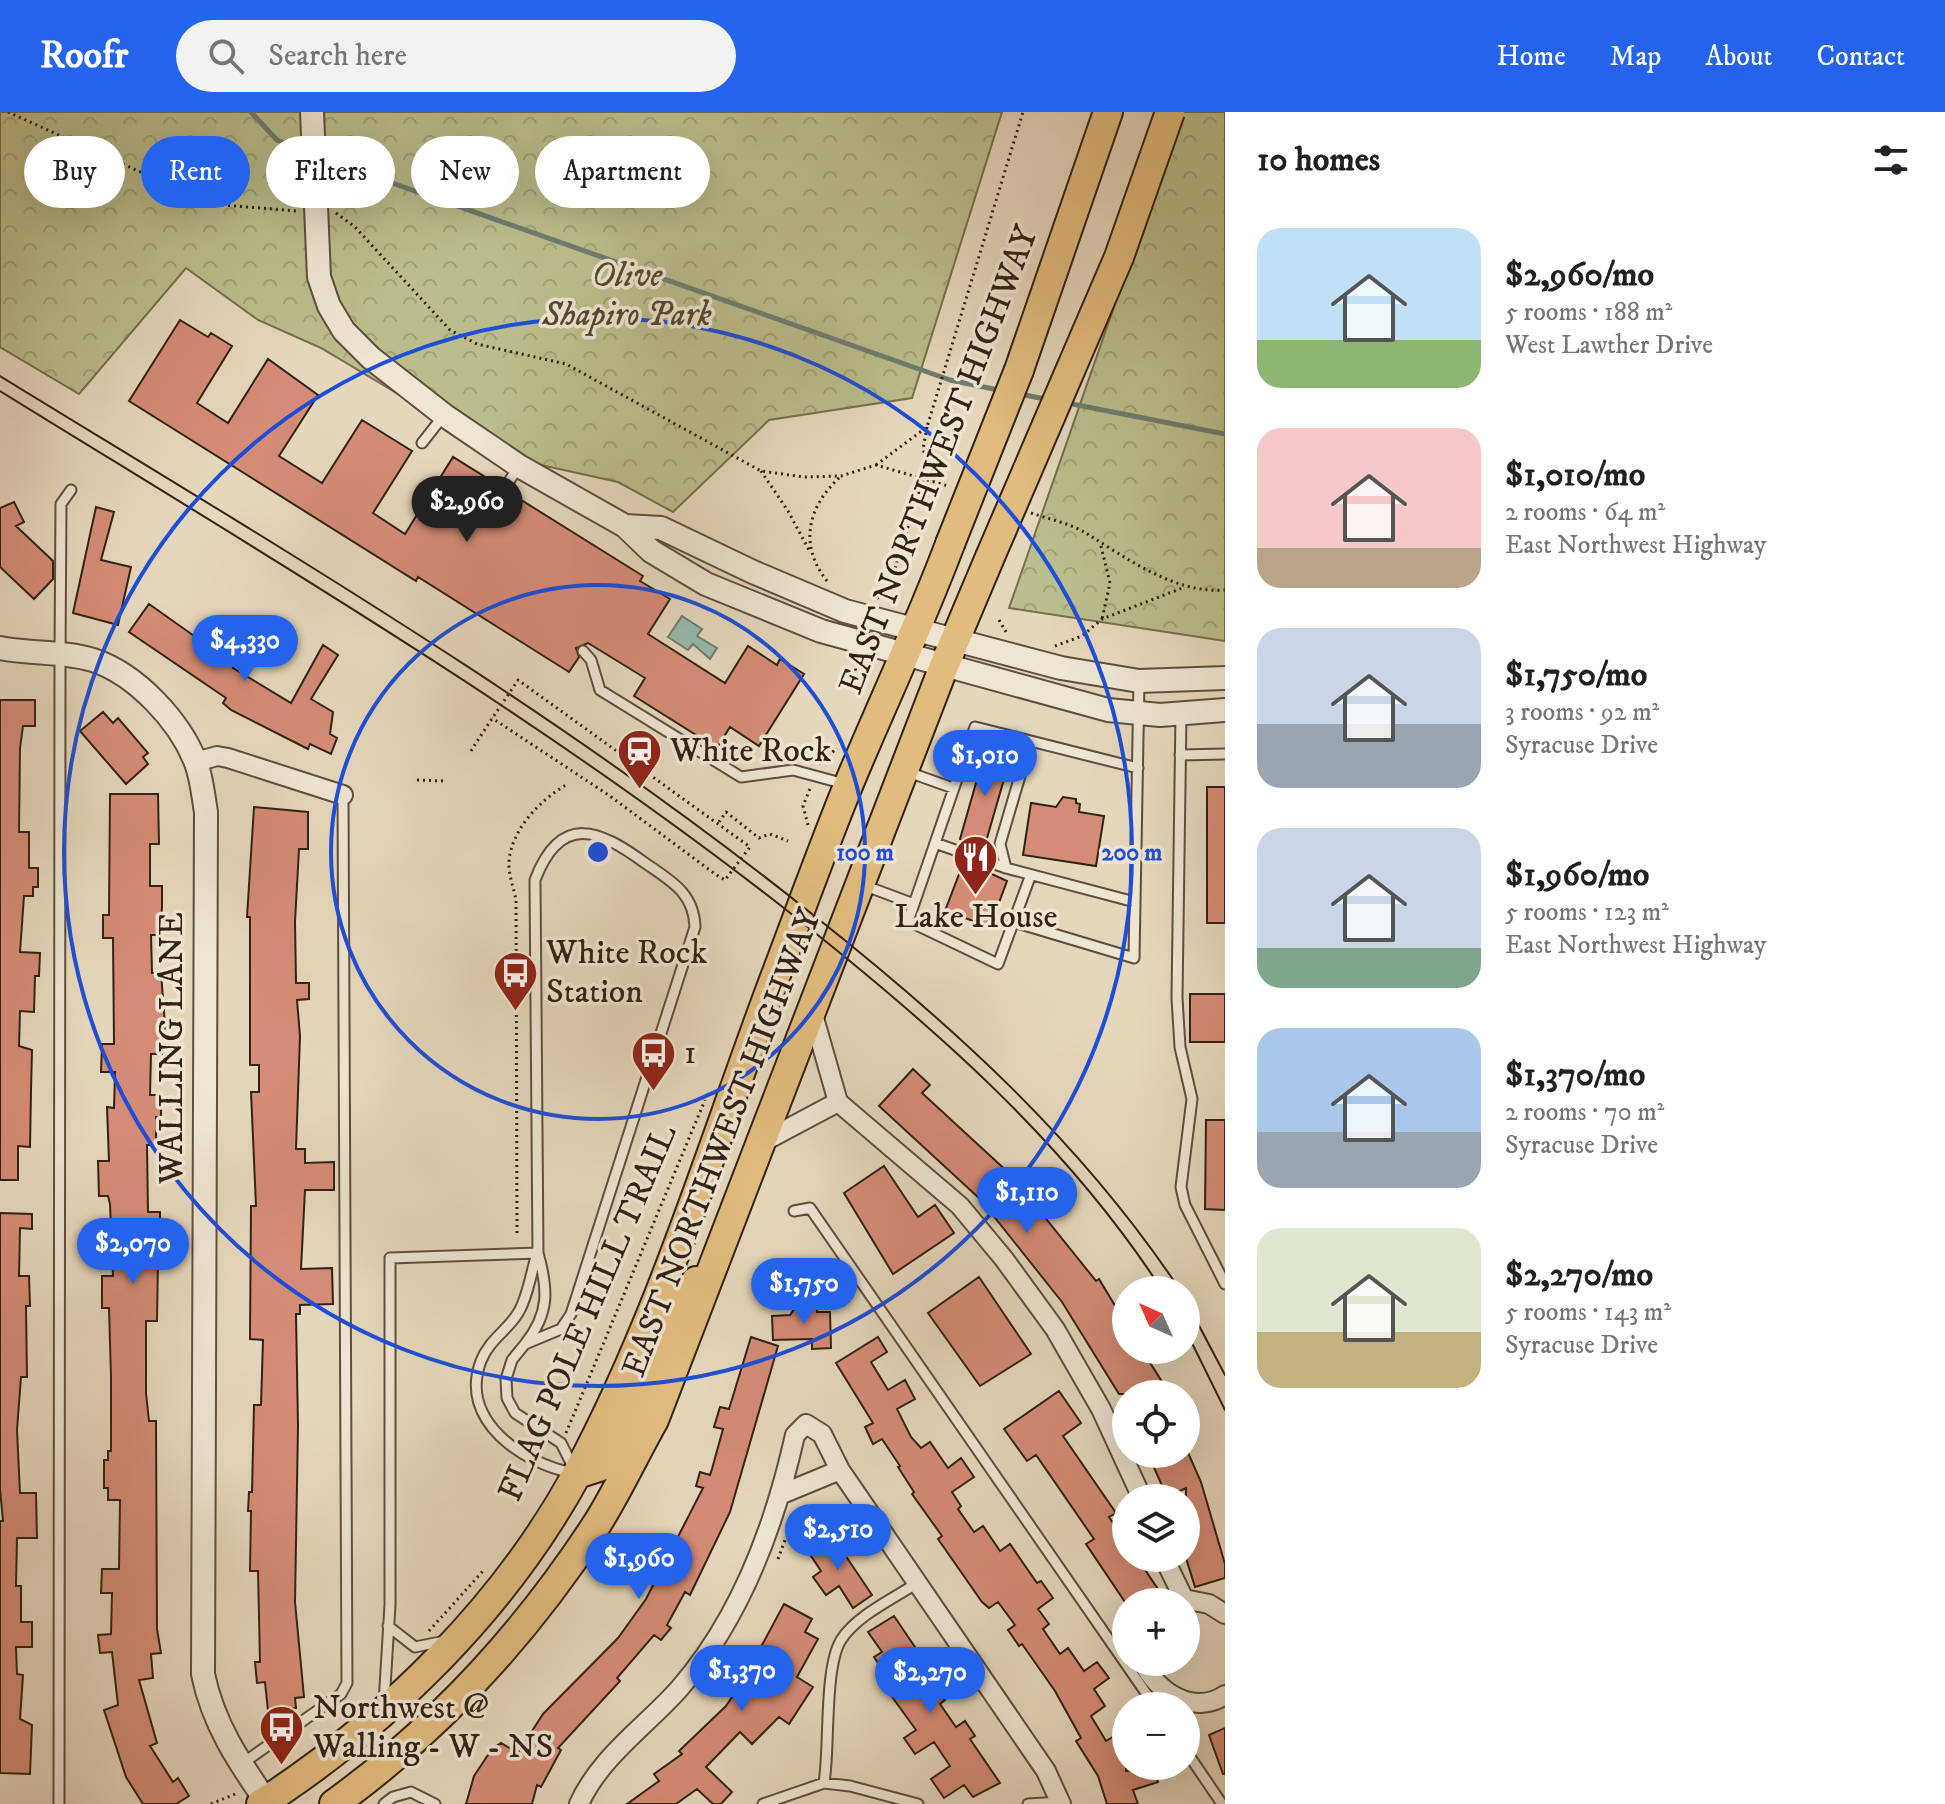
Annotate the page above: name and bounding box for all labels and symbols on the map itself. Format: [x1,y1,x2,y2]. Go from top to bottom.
street label: EAST NORTHWEST HIGHWAY [830,219,1048,700]
park label: Olive Shapiro Park [541,255,713,336]
pin: $2,960 [402,476,532,544]
pin: $4,330 [180,615,310,683]
station icon: White Rock [615,727,663,790]
place label: White Rock [669,730,831,772]
pin: $1,010 [920,730,1050,798]
restaurant icon: Lake House [952,833,1000,896]
centre of rings [584,838,612,866]
text: 100 m [836,838,894,868]
text: 200 m [1102,838,1162,868]
place label: Lake House [894,896,1058,938]
street label: EAST NORTHWEST HIGHWAY [613,902,831,1383]
street label: WALLING LANE [151,912,193,1185]
place label: White Rock Station [545,932,707,1013]
bus stop icon: White Rock Station [491,949,539,1012]
bus stop icon: 1 [629,1029,677,1092]
place label: 1 [684,1032,696,1074]
street label: FLAG POLE HILL TRAIL [490,1118,686,1508]
pin: $1,110 [962,1167,1092,1235]
pin: $2,070 [68,1218,198,1286]
pin: $1,750 [739,1258,869,1326]
north arrow [1112,1276,1200,1364]
pin: $2,510 [773,1504,903,1572]
pin: $1,960 [574,1533,704,1601]
pin: $1,370 [677,1645,807,1713]
pin: $2,270 [865,1647,995,1715]
place label: Northwest @ Walling - W - NS [312,1687,553,1768]
bus stop icon: Northwest @ Walling - W - NS [258,1704,306,1767]

